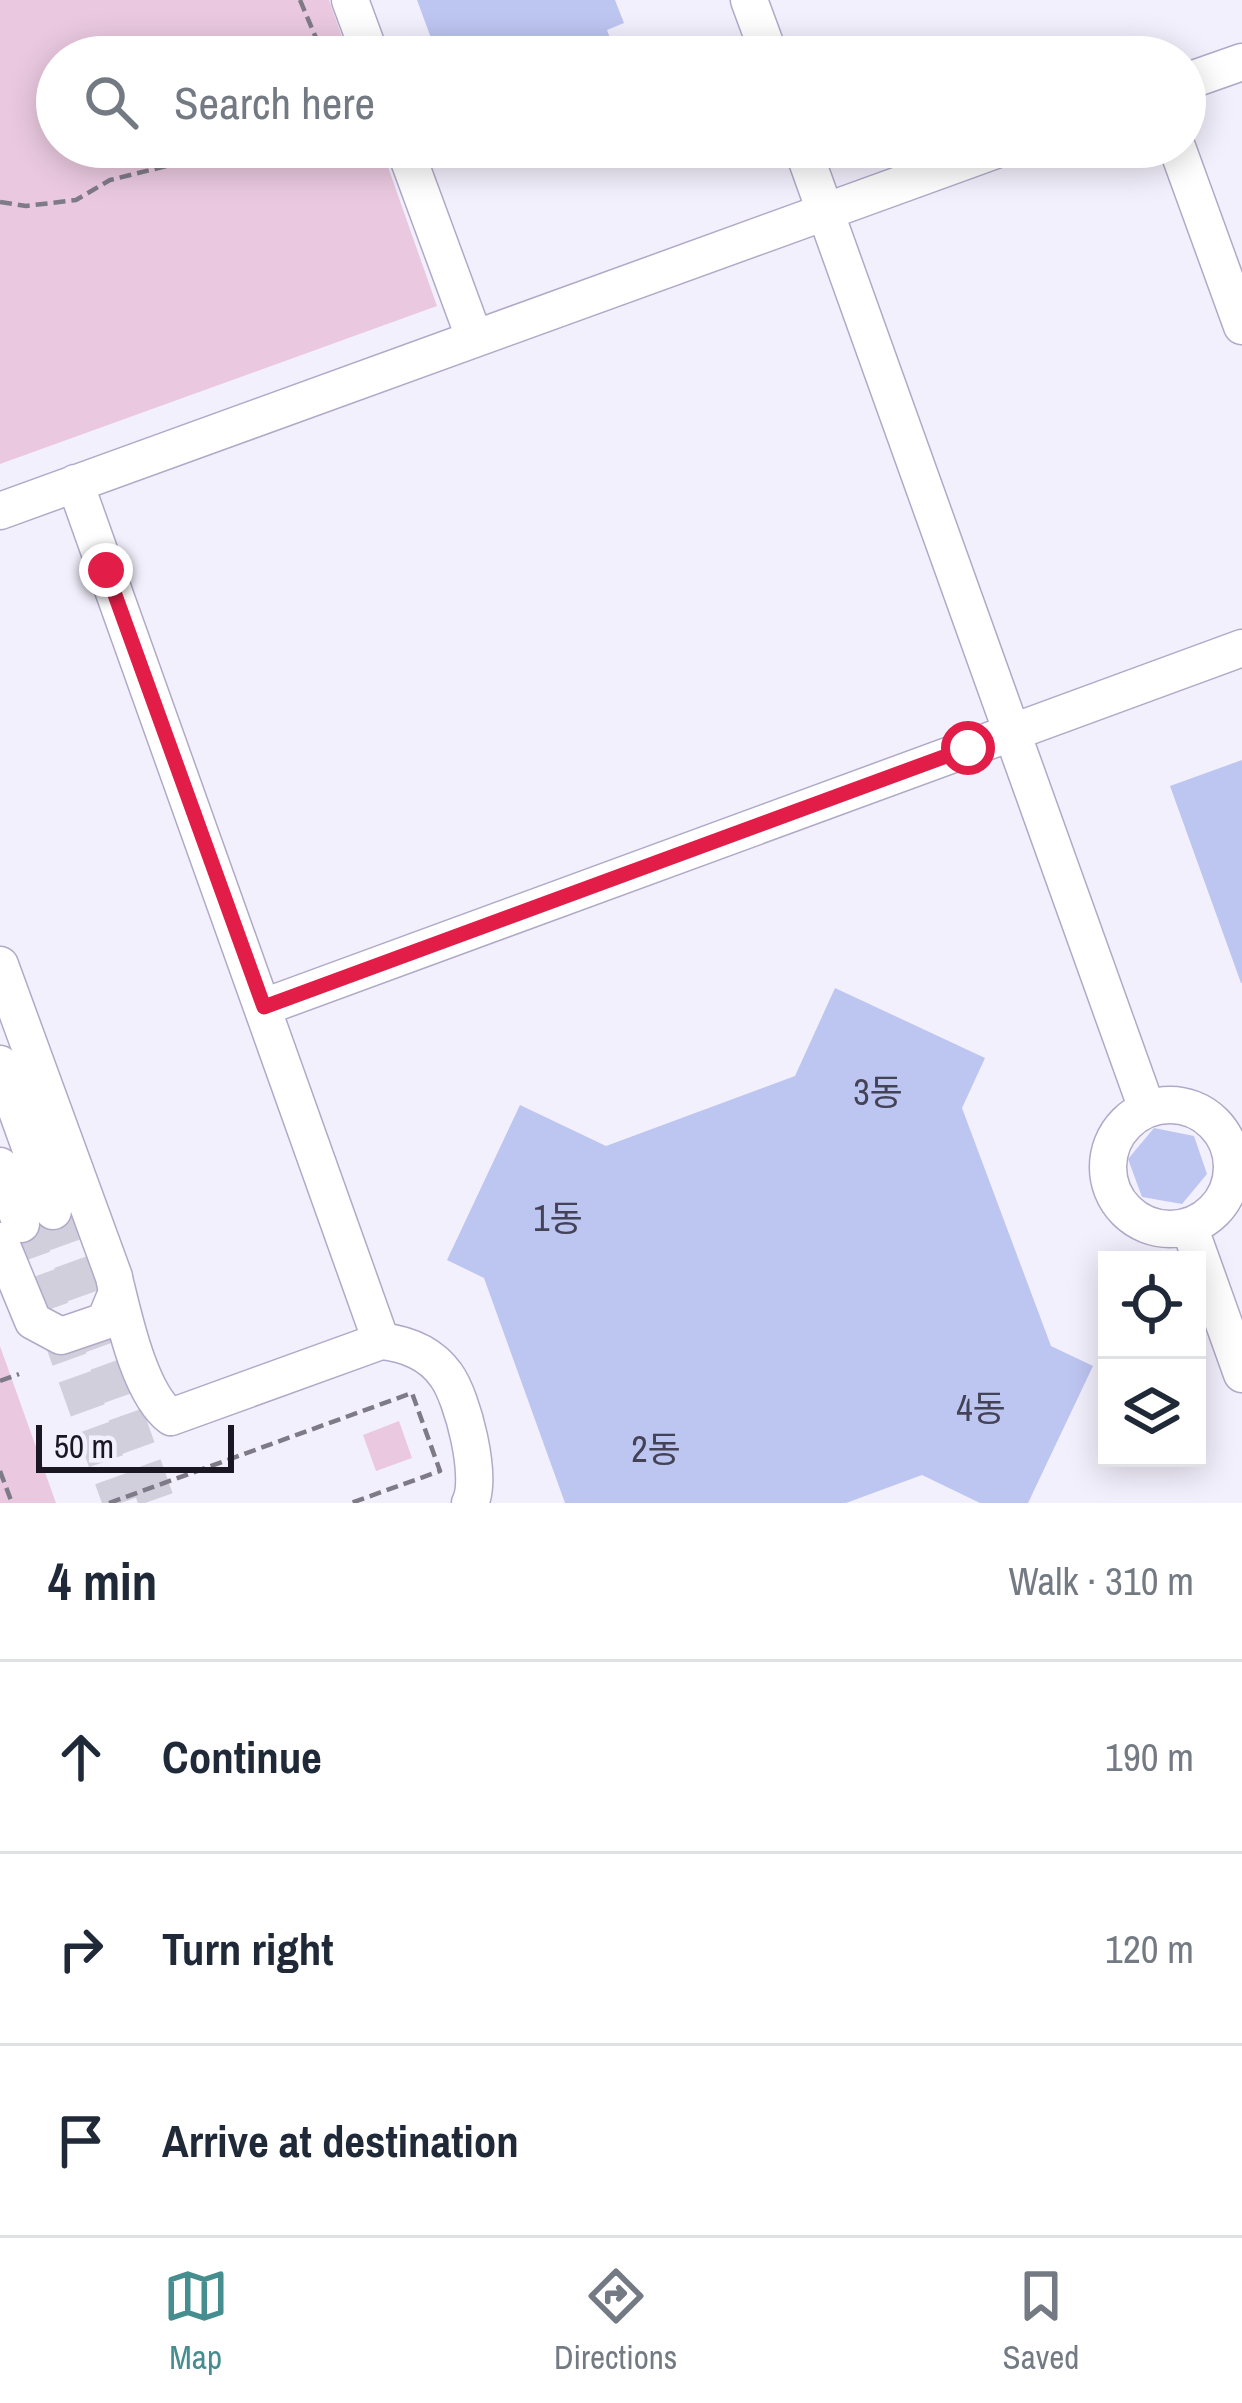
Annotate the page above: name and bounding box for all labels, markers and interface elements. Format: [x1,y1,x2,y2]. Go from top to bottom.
search box [36,36,1206,168]
icon: search [78,69,144,135]
text: Search here [174,72,375,133]
route end [79,543,133,597]
route start [941,721,995,775]
house number: 3동 [853,1068,903,1116]
house number: 1동 [533,1194,583,1242]
map controls [1098,1251,1206,1467]
button: locate [1098,1251,1206,1359]
button: layers [1098,1359,1206,1467]
house number: 4동 [956,1384,1006,1432]
scale bar [36,1419,234,1472]
text: 50 m [54,1424,114,1468]
house number: 2동 [631,1425,681,1473]
text: 4 min [48,1547,157,1616]
text: Walk · 310 m [1009,1555,1194,1607]
icon: ahead [48,1724,114,1790]
text: Continue [162,1726,322,1787]
text: 190 m [1105,1731,1194,1783]
icon: right [48,1916,114,1982]
text: Turn right [162,1918,334,1979]
text: 120 m [1105,1923,1194,1975]
icon: arrive [48,2108,114,2174]
text: Arrive at destination [162,2110,519,2171]
tab: Map [163,2263,229,2379]
tab: Directions [554,2263,677,2379]
tab: Saved [1003,2263,1079,2379]

